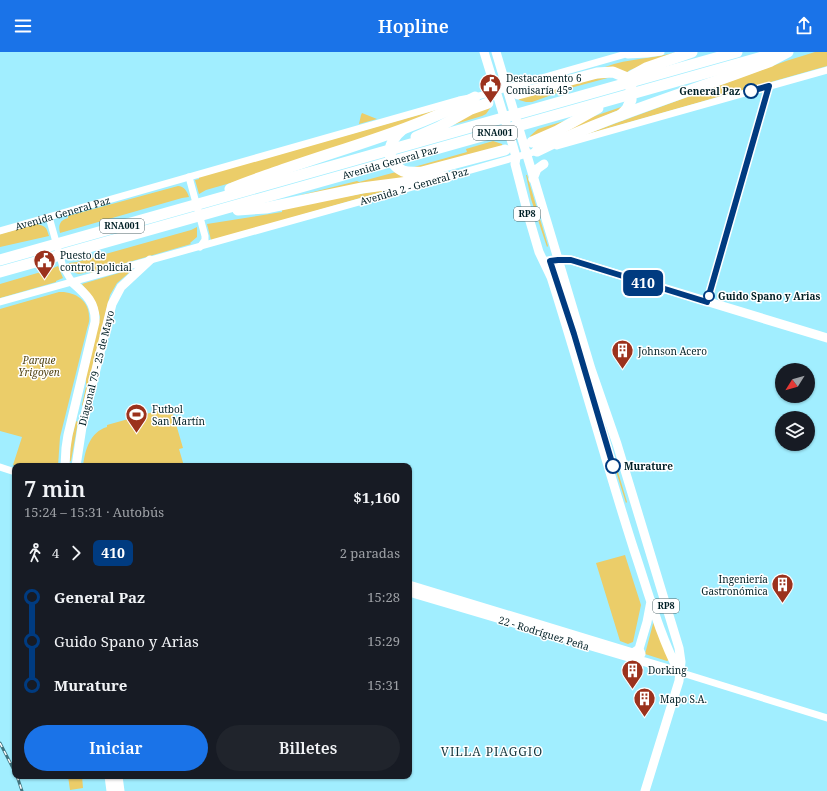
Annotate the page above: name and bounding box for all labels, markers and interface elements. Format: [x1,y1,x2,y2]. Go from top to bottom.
text: Hopline [378,14,449,38]
icon: menu [12,15,34,37]
icon: share [793,15,815,37]
public building icon: Destacamento 6 Comisaría 45º [478,71,504,104]
place label: Destacamento 6 Comisaría 45º [506,71,582,97]
marker: General Paz [743,83,759,99]
place label: General Paz [679,84,740,98]
road number: RNA001 [473,126,517,140]
street label: Avenida General Paz [340,142,439,182]
street label: Avenida 2 - General Paz [358,164,470,208]
street label: Avenida General Paz [13,193,112,233]
road number: RP8 [514,207,540,221]
road number: RNA001 [100,219,144,233]
public building icon: Puesto de control policial [31,248,57,281]
place label: Puesto de control policial [60,248,132,274]
line badge: 410 [620,270,666,296]
text: 410 [631,273,655,292]
place label: Guido Spano y Arias [718,289,820,303]
marker: Guido Spano y Arias [703,290,715,302]
street label: Diagonal 79 - 25 de Mayo [75,309,117,427]
building icon: Johnson Acero [609,338,635,371]
place label: Johnson Acero [637,344,707,358]
park label: Parque Yrigoyen [18,353,60,379]
north arrow [775,363,815,403]
map controls [775,363,815,451]
sports icon: Futbol San Martín [123,402,149,435]
place label: Futbol San Martín [152,402,206,428]
button: layers [775,411,815,451]
marker: Murature [605,458,621,474]
place label: Murature [624,459,673,473]
text: 7 min [24,473,85,503]
text: $1,160 [353,487,400,507]
text: 15:24 – 15:31 · Autobús [24,503,164,521]
icon: walk [24,542,46,564]
icon: forward [65,542,87,564]
text: 410 [101,543,125,562]
text: 4 [52,544,59,562]
text: 2 paradas [340,544,400,562]
place label: Ingeniería Gastronómica [701,572,768,598]
building icon: Ingeniería Gastronómica [770,572,796,605]
text: General Paz [54,587,145,607]
text: 15:28 [367,588,400,606]
road number: RP8 [653,599,679,613]
street label: 22 - Rodríguez Peña [497,613,591,654]
text: Guido Spano y Arias [54,631,199,651]
text: 15:29 [367,632,400,650]
building icon: Dorking [619,657,645,690]
place label: Dorking [648,663,687,677]
text: Murature [54,675,127,695]
text: 15:31 [367,676,400,694]
building icon: Mapo S.A. [632,686,658,719]
place label: Mapo S.A. [660,692,707,706]
button: Iniciar [24,725,208,771]
button: Billetes [216,725,400,771]
district label: VILLA PIAGGIO [441,743,543,760]

